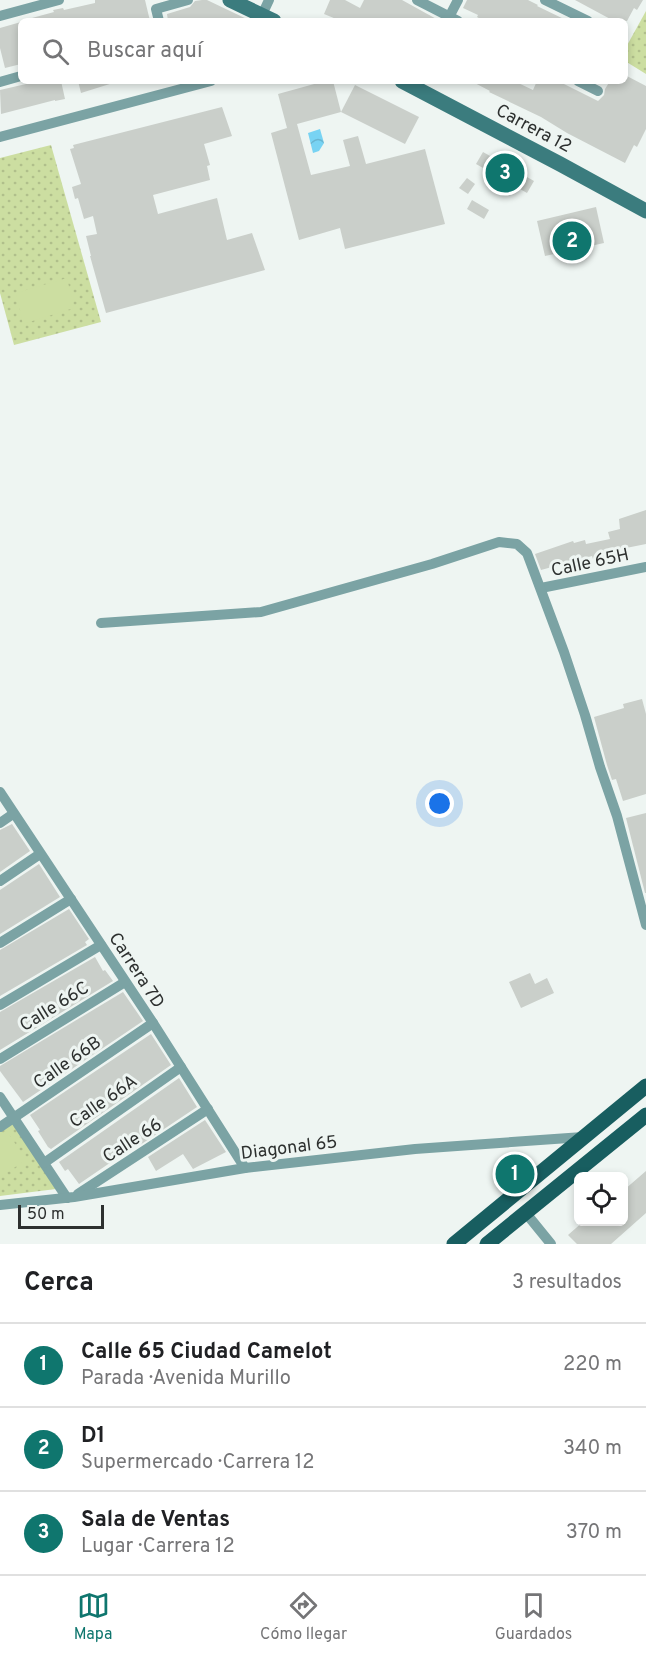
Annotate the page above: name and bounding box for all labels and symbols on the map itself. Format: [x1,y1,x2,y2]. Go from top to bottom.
street label: Carrera 12 [491,100,575,159]
pin: 3 [486,150,524,195]
pin: 2 [552,218,592,264]
street label: Calle 65H [549,544,631,583]
your location [425,789,454,818]
street label: Carrera 7D [103,929,169,1013]
street label: Calle 66C [16,977,94,1038]
street label: Calle 66B [29,1032,106,1095]
street label: Calle 66A [65,1070,142,1134]
street label: Calle 66 [99,1114,167,1169]
street label: Diagonal 65 [240,1131,339,1166]
pin: 1 [496,1152,534,1196]
scale bar [18,1202,104,1230]

